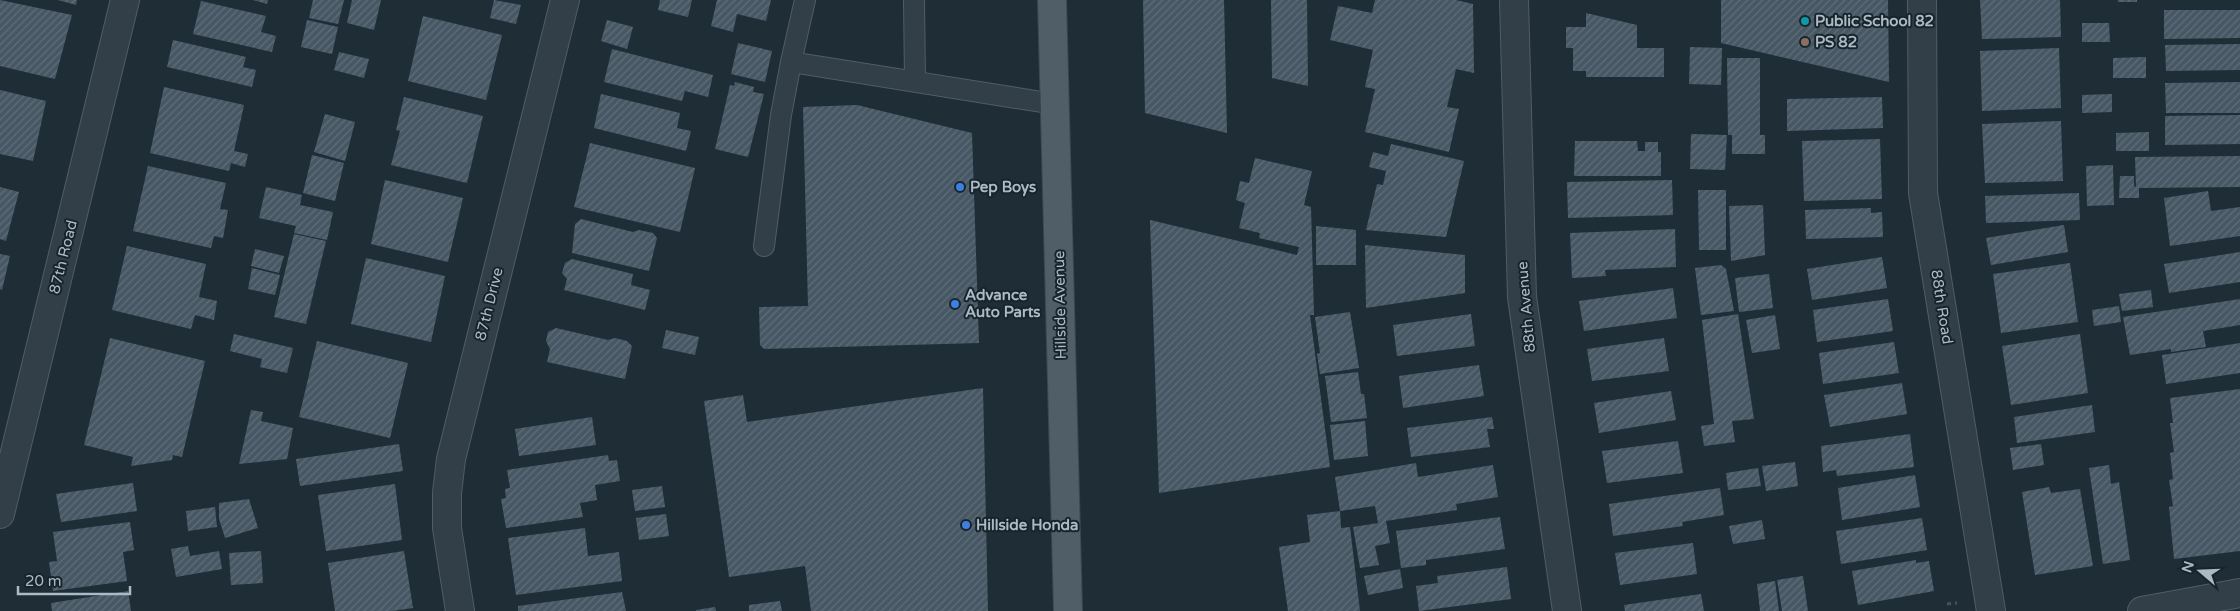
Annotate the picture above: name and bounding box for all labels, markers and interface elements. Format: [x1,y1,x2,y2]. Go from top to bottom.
place label: Public School 82 [1815,12,1934,30]
marker: Public School 82 [1799,15,1811,27]
place label: PS 82 [1815,33,1857,51]
marker: PS 82 [1799,36,1811,48]
place label: Pep Boys [970,178,1036,197]
marker: Pep Boys [954,181,966,193]
street label: 87th Road [45,218,81,296]
street label: Hillside Avenue [1050,250,1070,360]
street label: 88th Avenue [1513,261,1539,353]
street label: 87th Drive [471,266,507,342]
street label: 88th Road [1927,268,1957,346]
place label: Advance Auto Parts [965,286,1041,321]
marker: Advance Auto Parts [949,298,961,310]
place label: Hillside Honda [976,516,1078,534]
marker: Hillside Honda [960,519,972,531]
north arrow [2175,546,2225,596]
text: N [2178,559,2198,575]
scale bar [18,564,130,596]
text: 20 m [25,572,62,590]

